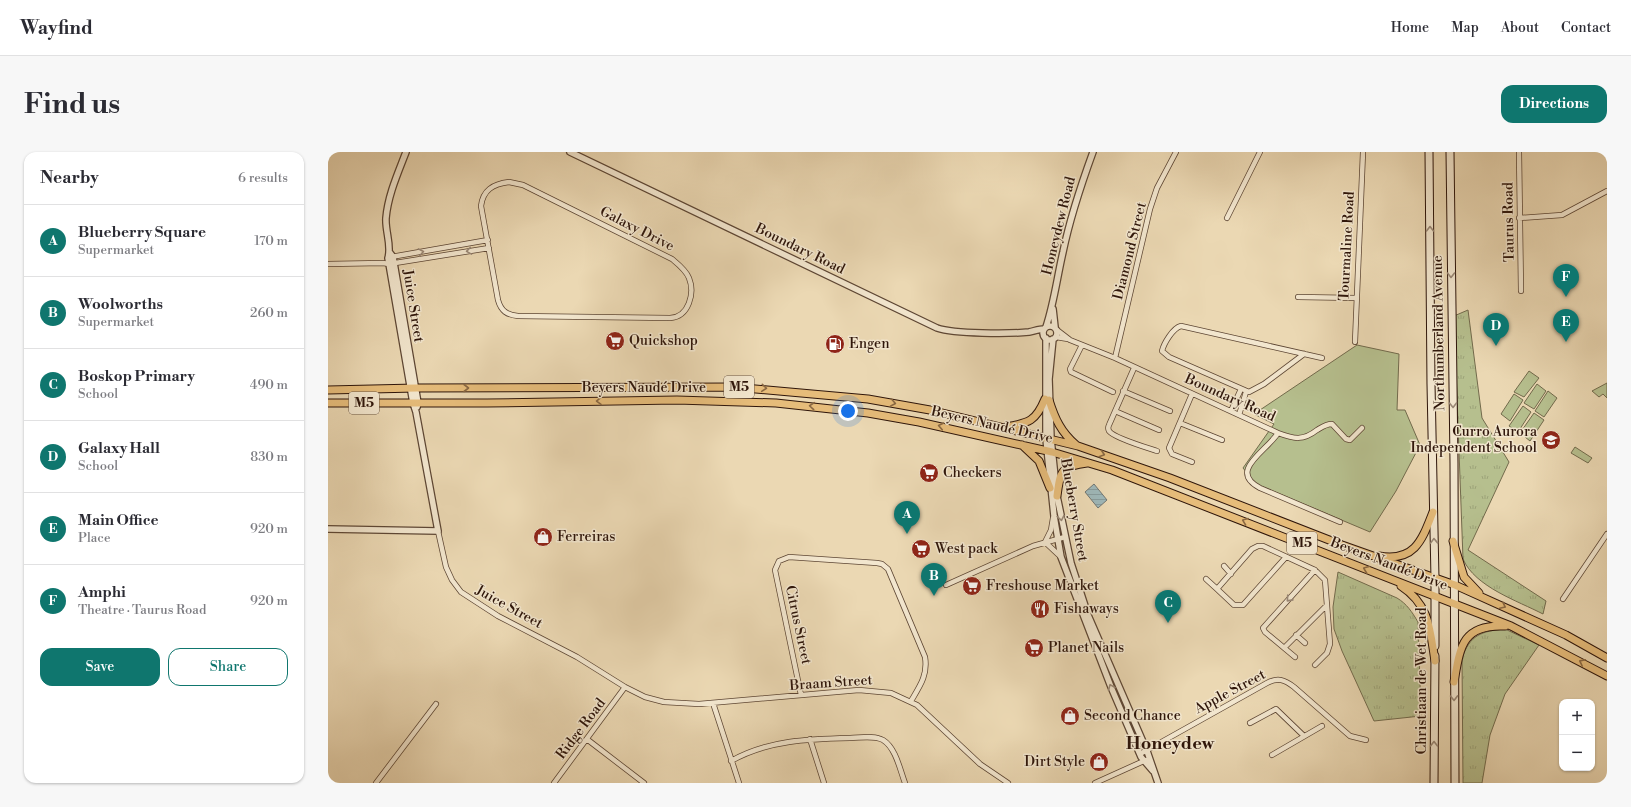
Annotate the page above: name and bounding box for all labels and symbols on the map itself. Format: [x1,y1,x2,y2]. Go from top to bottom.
street label: Honeydew Road [1038,175,1080,277]
street label: Taurus Road [1499,182,1519,262]
street label: Tourmaline Road [1335,191,1359,301]
street label: Diamond Street [1109,200,1151,302]
street label: Galaxy Drive [597,203,677,255]
street label: Boundary Road [751,219,848,279]
one-way arrow [1426,226,1434,232]
one-way arrow [466,246,472,255]
one-way arrow [417,248,424,257]
street label: Northumberland Avenue [1429,255,1449,411]
pin: F [1553,264,1579,297]
street label: Juice Street [398,267,428,344]
one-way arrow [1447,272,1455,278]
pin: E [1553,309,1579,342]
pin: D [1483,313,1509,346]
supermarket icon: Quickshop [604,330,626,352]
place label: Quickshop [629,332,698,350]
fuel station icon: Engen [824,333,846,355]
place label: Engen [849,335,890,353]
street label: Boundary Road [1181,369,1278,426]
road number: M5 [724,376,754,398]
street label: Beyers Naudé Drive [581,379,706,397]
one-way arrow [463,384,469,392]
one-way arrow [761,384,767,393]
road number: M5 [349,392,379,414]
one-way arrow [596,397,602,405]
one-way arrow [890,399,896,407]
your location [838,401,858,421]
one-way arrow [809,402,815,411]
street label: Beyers Naudé Drive [928,402,1055,448]
one-way arrow [1448,402,1457,408]
one-way arrow [938,423,944,431]
place label: Curro Aurora Independent School [1410,423,1538,457]
school or university icon: Curro Aurora Independent School [1540,429,1562,451]
one-way arrow [1098,449,1105,458]
street label: Blueberry Street [1056,456,1092,563]
supermarket icon: Checkers [918,462,940,484]
place label: Checkers [943,464,1002,482]
pin: A [894,501,920,534]
one-way arrow [1057,515,1065,521]
one-way arrow [1241,518,1248,526]
shop icon: Ferreiras [532,526,554,548]
place label: Ferreiras [557,528,616,546]
road number: M5 [1287,532,1317,554]
street label: Beyers Naudé Drive [1327,533,1450,595]
supermarket icon: West pack [910,538,932,560]
one-way arrow [1430,538,1438,544]
place label: West pack [934,540,998,558]
pin: B [921,563,947,596]
one-way arrow [1362,565,1369,573]
supermarket icon: Freshouse Market [961,575,983,597]
place label: Freshouse Market [986,577,1099,595]
street label: Juice Street [472,581,546,633]
street label: Citrus Street [781,584,815,666]
pin: C [1155,590,1181,623]
one-way arrow [1286,594,1293,601]
restaurant icon: Fishaways [1029,598,1051,620]
place label: Fishaways [1054,600,1119,618]
one-way arrow [1499,601,1507,609]
street label: Christiaan de Wet Road [1413,607,1431,755]
supermarket icon: Planet Nails [1023,637,1045,659]
place label: Planet Nails [1048,639,1124,657]
one-way arrow [1579,659,1586,667]
street label: Apple Street [1190,666,1269,719]
street label: Braam Street [788,671,873,695]
one-way arrow [1108,684,1116,692]
street label: Ridge Road [552,695,610,763]
one-way arrow [1450,695,1458,701]
shop icon: Second Chance [1059,705,1081,727]
place label: Second Chance [1084,707,1181,725]
district label: Honeydew [1126,732,1215,755]
one-way arrow [1430,741,1438,747]
shop icon: Dirt Style [1088,751,1110,773]
place label: Dirt Style [1024,753,1085,771]

